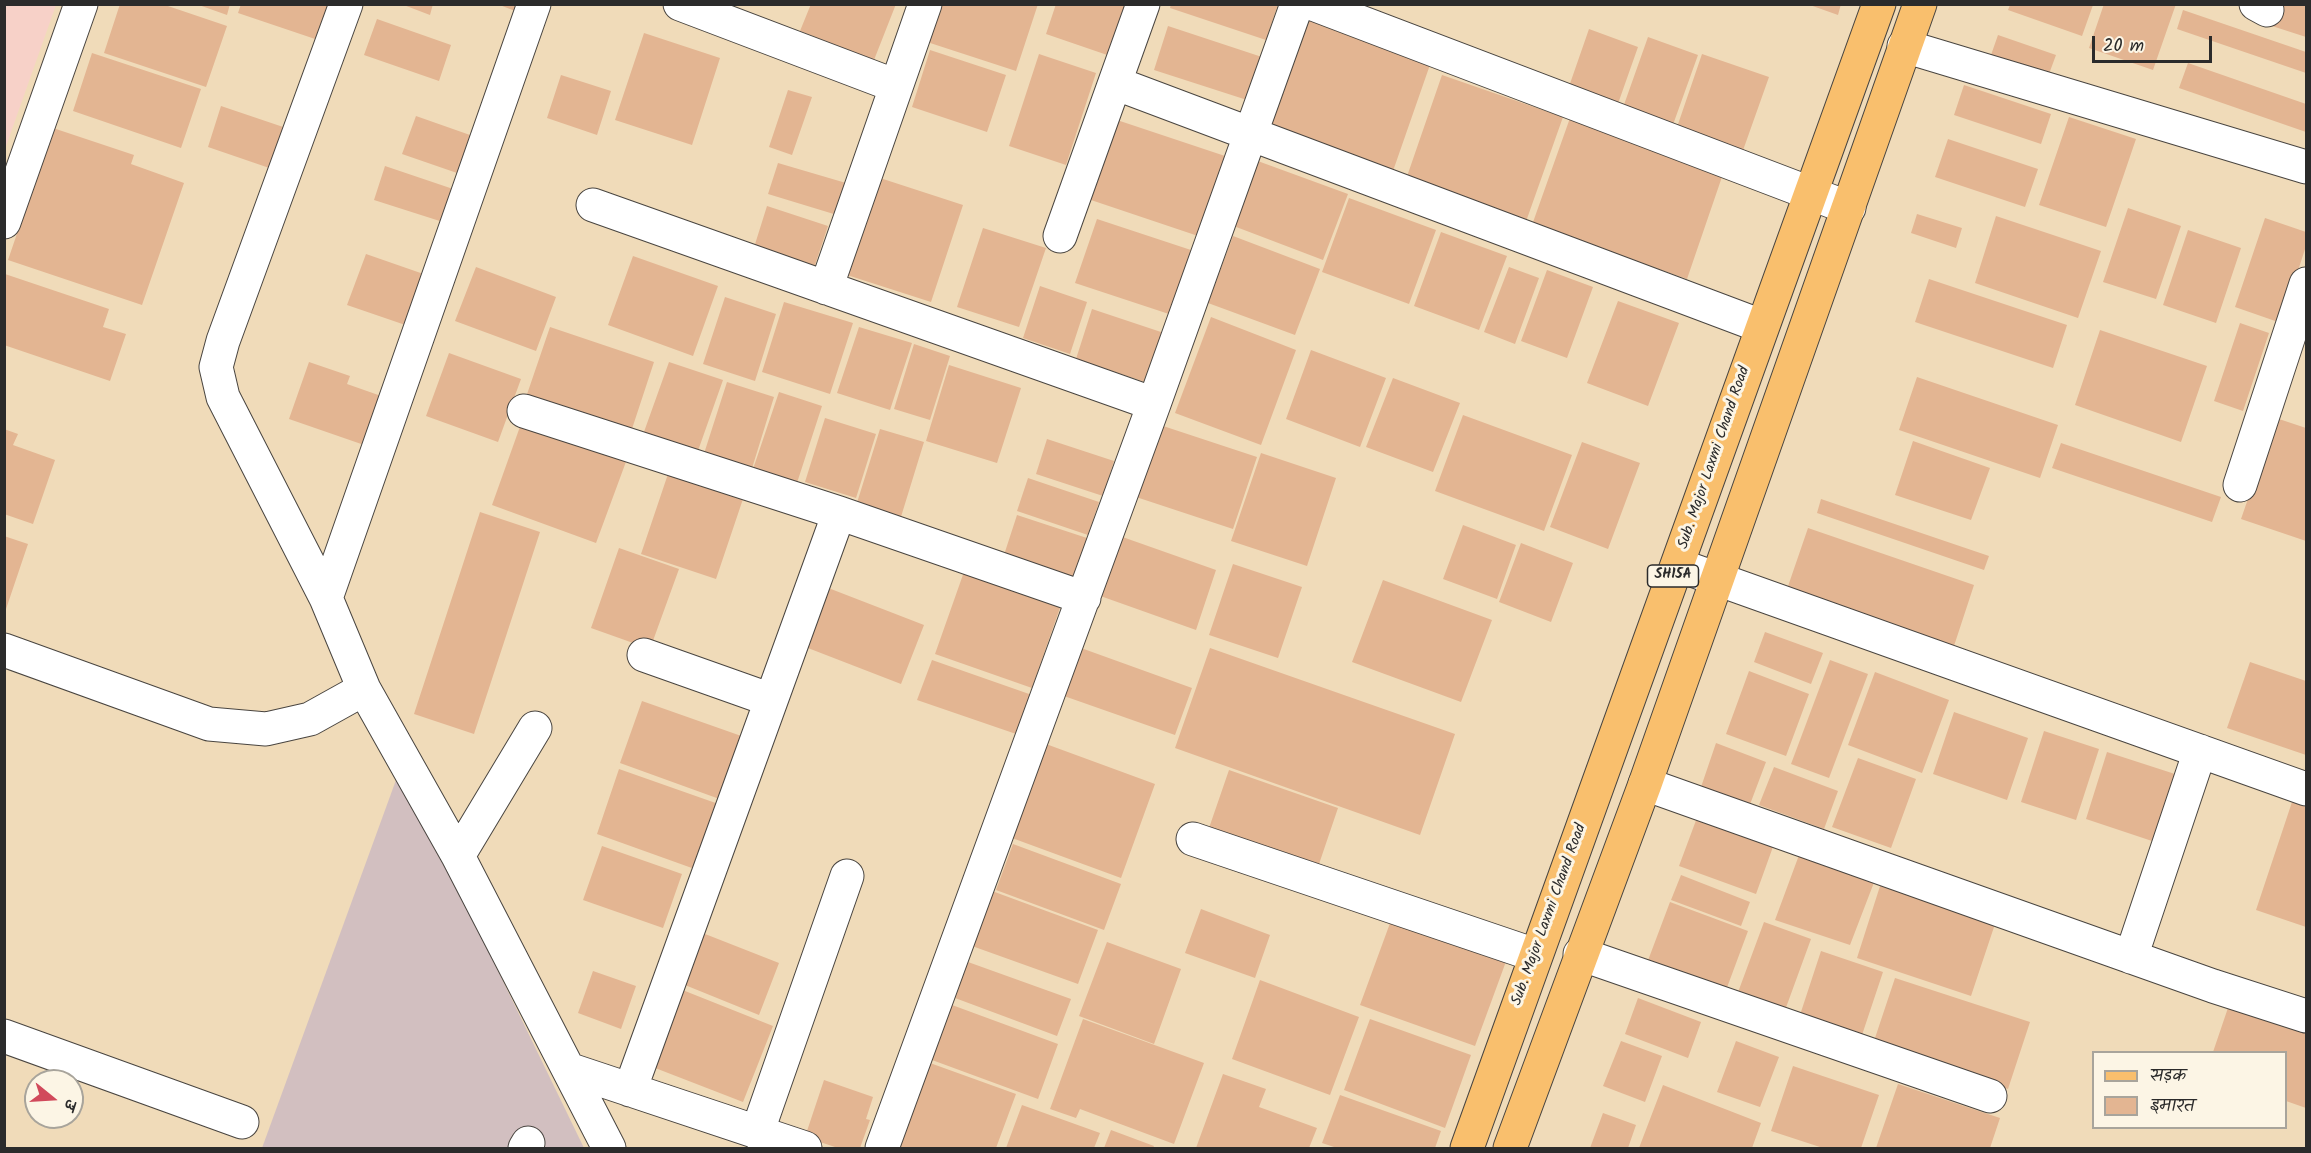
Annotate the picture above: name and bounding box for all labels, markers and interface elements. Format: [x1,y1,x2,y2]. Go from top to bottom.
scale bar [2095,24,2215,62]
text: 20 m [2103,32,2144,61]
street label: Sub. Major Laxmi Chand Road [1675,364,1755,552]
road number: SH15A [1648,565,1698,587]
street label: Sub. Major Laxmi Chand Road [1509,822,1591,1008]
legend [2092,1051,2287,1129]
text: सड़क [2150,1062,2186,1091]
north arrow [24,1069,84,1129]
text: इमारत [2150,1092,2194,1121]
text: उ [56,1095,83,1113]

